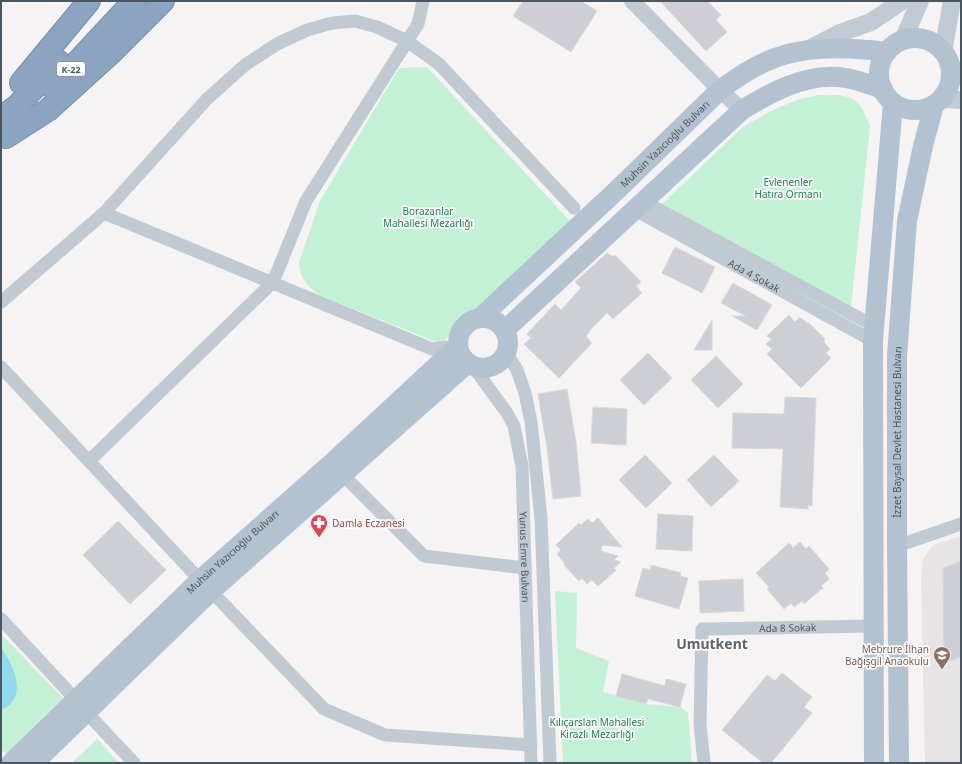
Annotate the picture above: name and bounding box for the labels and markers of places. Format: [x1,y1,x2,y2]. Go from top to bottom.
pharmacy icon: Damla Eczanesi [309,513,329,538]
place label: Damla Eczanesi [332,516,405,530]
place label: Mebrure İlhan Bağışgil Anaokulu [845,642,929,668]
school or university icon: Mebrure İlhan Bağışgil Anaokulu [932,645,952,670]

